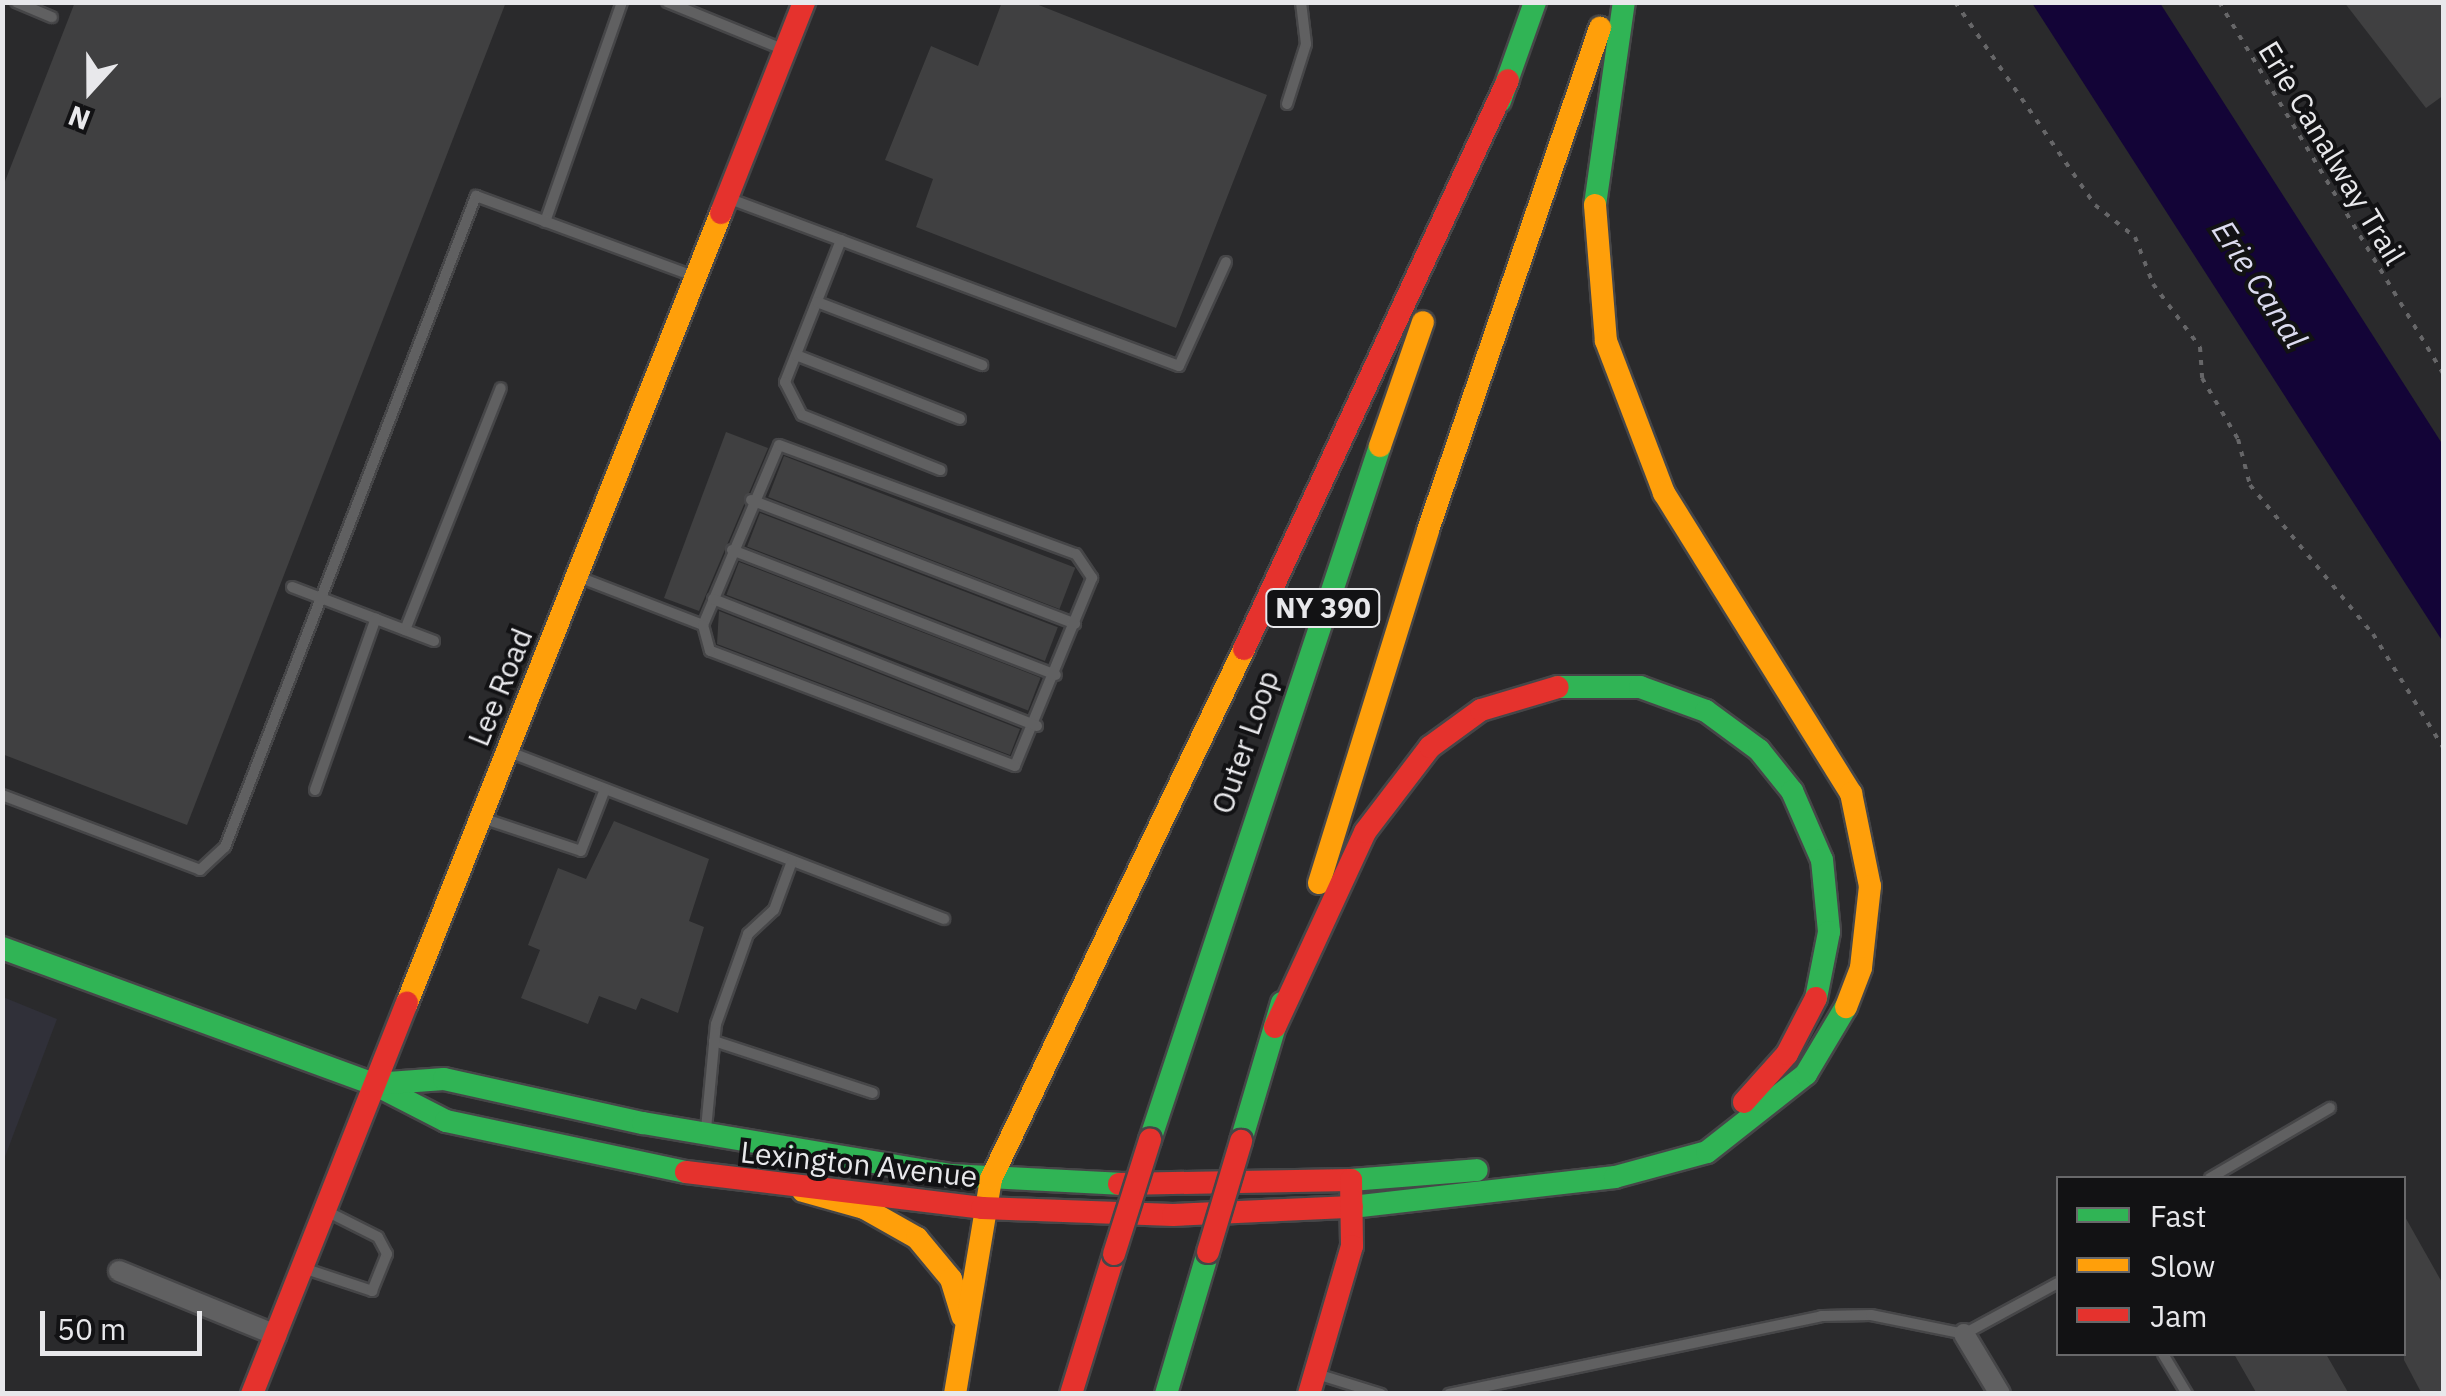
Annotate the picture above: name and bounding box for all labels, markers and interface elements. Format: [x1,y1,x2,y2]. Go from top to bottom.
street label: Erie Canalway Trail [2251,35,2413,271]
north arrow [40,40,140,140]
text: N [63,98,95,139]
water label: Erie Canal [2204,213,2316,355]
road number: NY 390 [1263,585,1383,631]
street label: Lee Road [460,623,540,751]
street label: Outer Loop [1204,666,1286,818]
street label: Lexington Avenue [739,1134,979,1194]
legend [2056,1176,2406,1356]
text: Fast [2150,1196,2207,1235]
text: Slow [2150,1246,2215,1285]
scale bar [45,1291,208,1353]
text: Jam [2150,1296,2208,1335]
text: 50 m [57,1309,126,1348]

